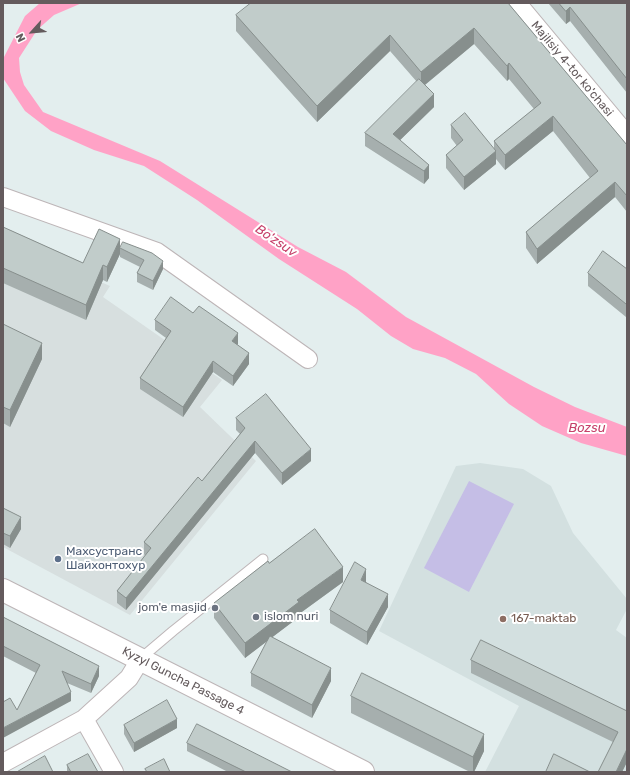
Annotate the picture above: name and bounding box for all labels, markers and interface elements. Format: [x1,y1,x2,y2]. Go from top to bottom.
north arrow [12,12,52,52]
street label: Majlisiy 4-tor ko'chasi [528,18,616,120]
text: N [13,31,28,44]
water label: Bo'zsuv [252,221,300,261]
water label: Bozsu [568,420,606,436]
place label: Махсустранс Шайхонтохур [66,545,145,573]
marker: Махсустранс Шайхонтохур [53,554,63,564]
place label: jom'e masjid [138,601,207,615]
marker: jom'e masjid [210,603,220,613]
place label: islom nuri [264,610,318,624]
marker: islom nuri [251,612,261,622]
place label: 167-maktab [511,612,576,626]
marker: 167-maktab [498,614,508,624]
street label: Kyzyl Guncha Passage 4 [119,644,247,718]

